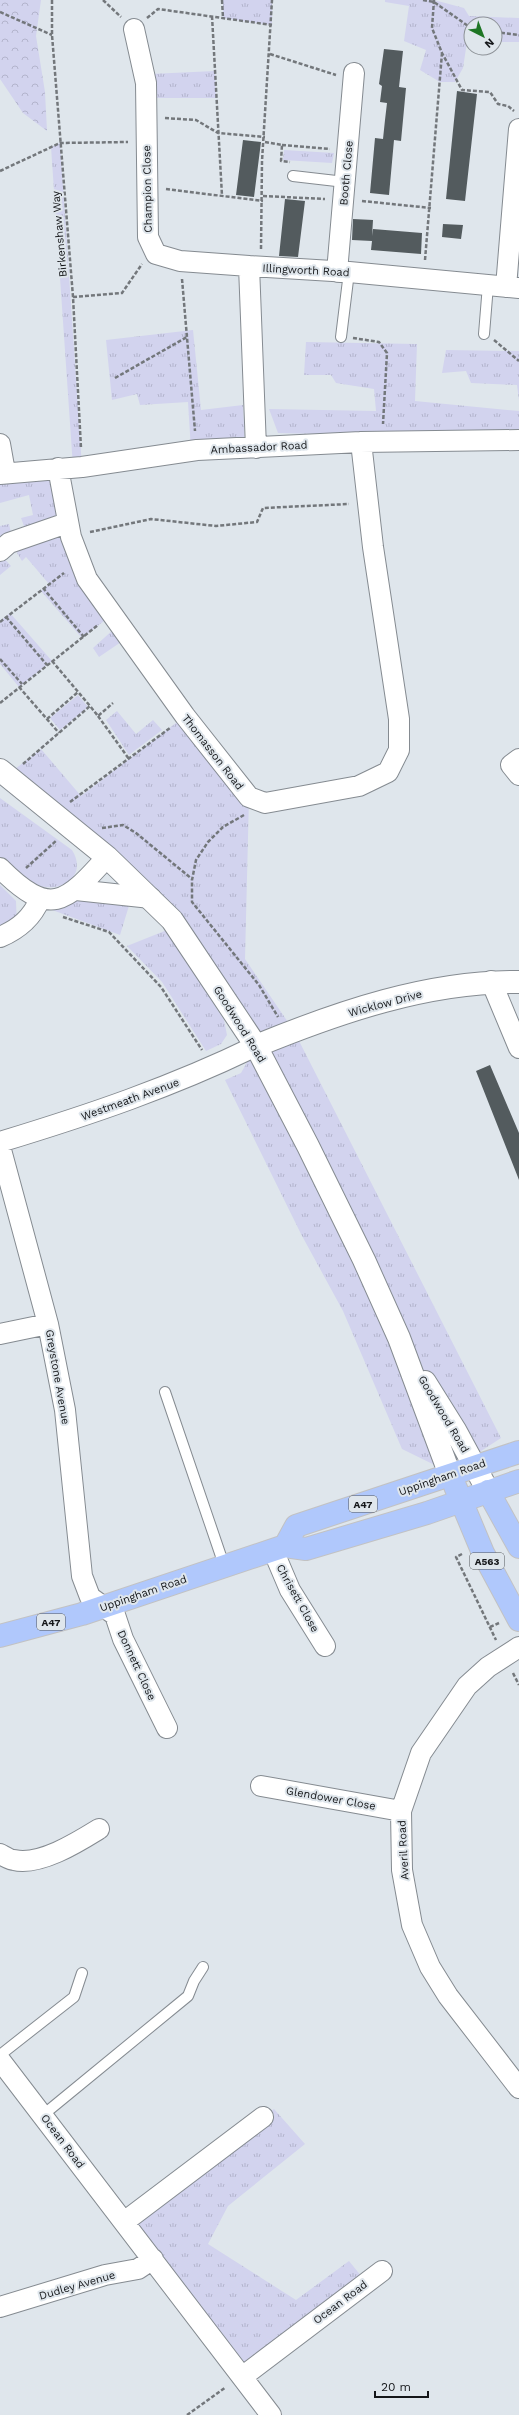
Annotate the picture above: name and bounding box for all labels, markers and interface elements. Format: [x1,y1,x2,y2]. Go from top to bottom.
north arrow [463,16,503,56]
text: N [482,36,497,51]
street label: Booth Close [337,140,356,206]
street label: Champion Close [140,145,155,233]
street label: Birkenshaw Way [49,190,70,278]
street label: Illingworth Road [262,262,350,279]
street label: Ambassador Road [210,438,308,457]
street label: Thomasson Road [179,712,246,793]
street label: Goodwood Road [211,984,268,1065]
street label: Wicklow Drive [347,987,423,1020]
street label: Westmeath Avenue [79,1076,181,1123]
street label: Greystone Avenue [43,1329,72,1426]
street label: Goodwood Road [415,1373,472,1455]
street label: Uppingham Road [397,1456,487,1498]
road number: A47 [349,1496,377,1512]
road number: A563 [470,1553,504,1569]
street label: Chrisett Close [274,1562,322,1634]
street label: Uppingham Road [98,1572,188,1614]
road number: A47 [37,1614,65,1630]
street label: Donnett Close [115,1628,159,1703]
street label: Glendower Close [285,1784,377,1813]
street label: Averil Road [395,1820,412,1880]
street label: Ocean Road [38,2112,87,2171]
street label: Dudley Avenue [38,2268,117,2303]
street label: Ocean Road [311,2278,370,2327]
scale bar [375,2373,428,2399]
text: 20 m [381,2380,411,2394]

